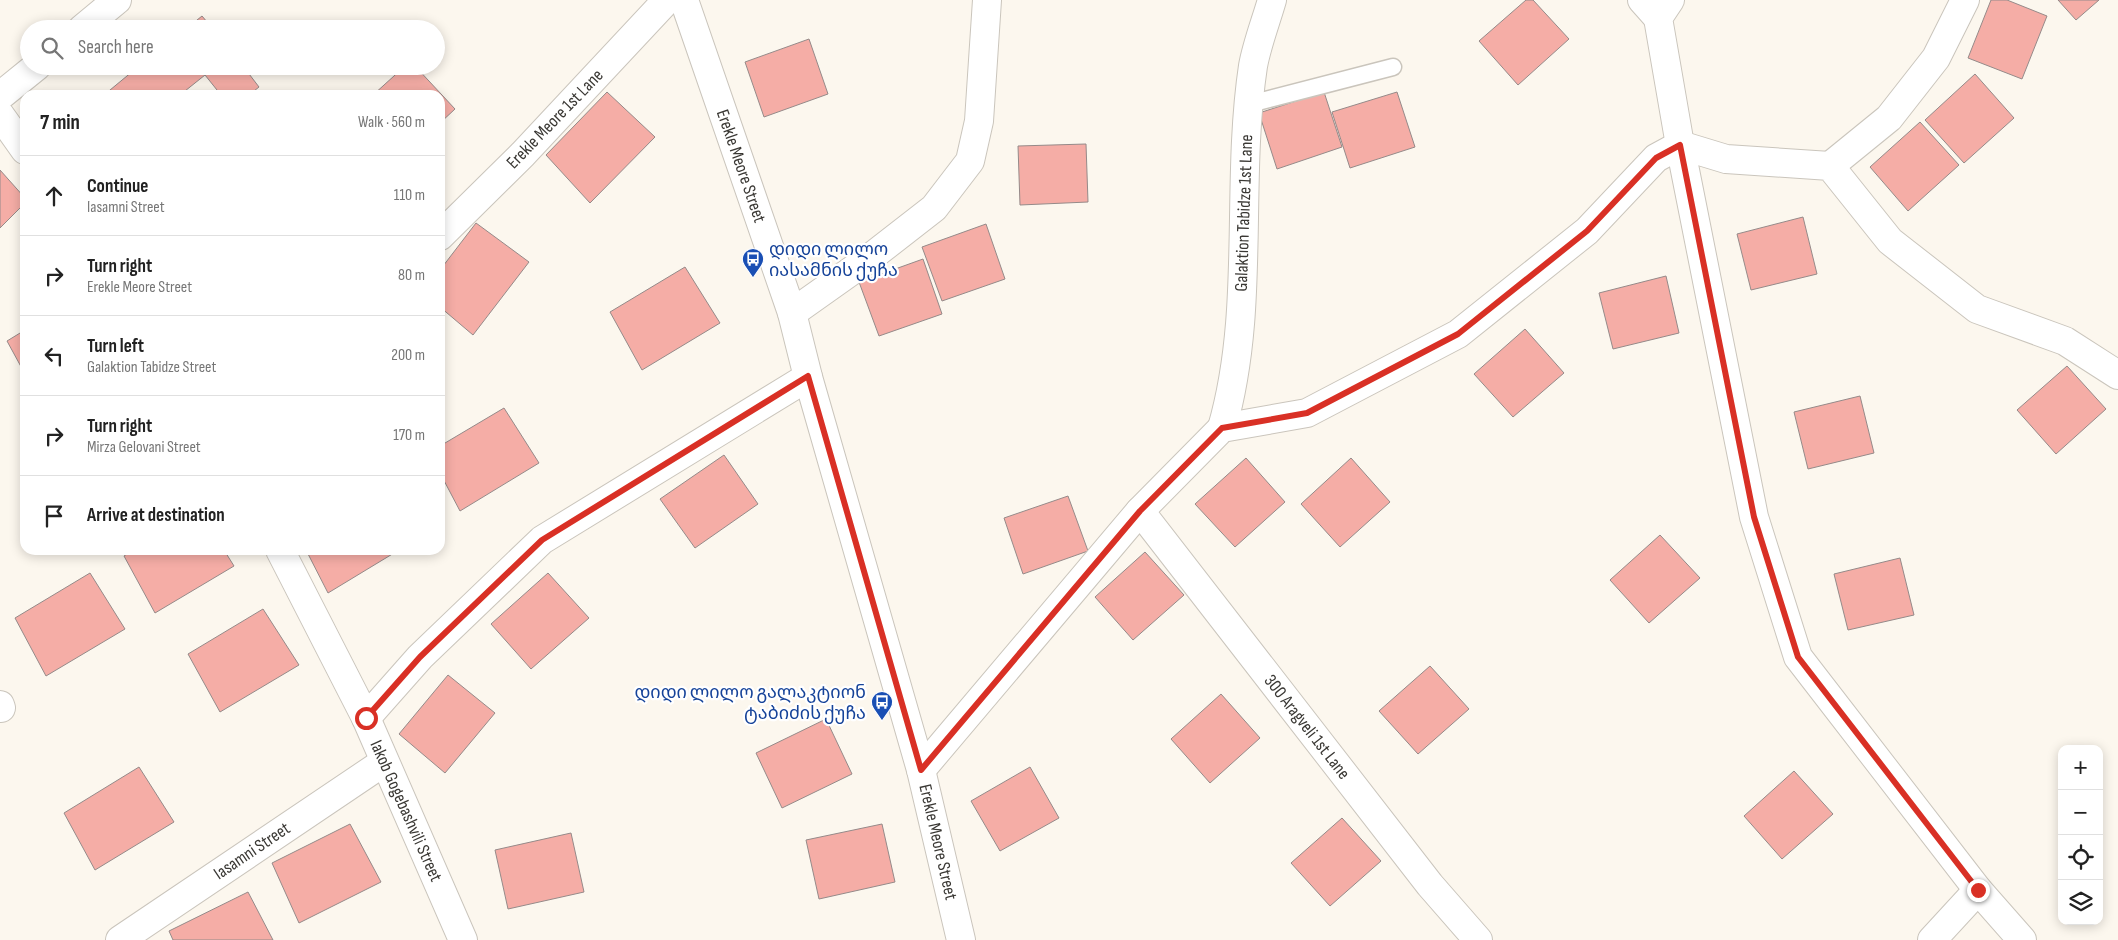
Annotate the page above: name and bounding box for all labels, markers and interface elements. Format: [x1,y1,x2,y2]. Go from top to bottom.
search box [20,20,445,75]
icon: search [38,34,66,62]
text: Search here [78,36,154,59]
street label: Erekle Meore 1st Lane [502,65,608,173]
street label: Erekle Meore Street [712,107,770,226]
text: 7 min [40,110,80,135]
text: Walk · 560 m [358,113,425,132]
street label: Galaktion Tabidze 1st Lane [1231,134,1257,292]
text: Continue [87,175,148,198]
icon: ahead [40,182,68,210]
text: 110 m [394,186,425,205]
text: Iasamni Street [87,198,165,217]
place label: დიდი ლილო იასამნის ქუჩა [769,239,898,281]
bus stop icon: დიდი ლილო იასამნის ქუჩა [741,247,765,278]
text: Turn right [87,255,152,278]
icon: right [40,262,68,290]
text: 80 m [398,266,425,285]
text: Erekle Meore Street [87,278,192,297]
text: Turn left [87,335,144,358]
icon: left [40,342,68,370]
text: 200 m [391,346,425,365]
text: Galaktion Tabidze Street [87,358,216,377]
text: Turn right [87,415,152,438]
icon: right [40,422,68,450]
text: 170 m [393,426,425,445]
text: Mirza Gelovani Street [87,438,201,457]
icon: arrive [40,502,68,530]
text: Arrive at destination [87,504,225,527]
street label: 300 Aragveli 1st Lane [1260,671,1354,783]
place label: დიდი ლილო გალაკტიონ ტაბიძის ქუჩა [634,682,866,724]
bus stop icon: დიდი ლილო გალაკტიონ ტაბიძის ქუჩა [870,690,894,721]
route start [355,707,378,730]
street label: Iakob Gogebashvili Street [365,737,447,885]
map controls [2058,745,2103,925]
button: + [2058,745,2103,790]
street label: Erekle Meore Street [914,782,962,902]
button: − [2058,790,2103,835]
street label: Iasamni Street [210,818,294,884]
button: locate [2058,835,2103,880]
route end [1967,879,1990,902]
button: layers [2058,880,2103,925]

